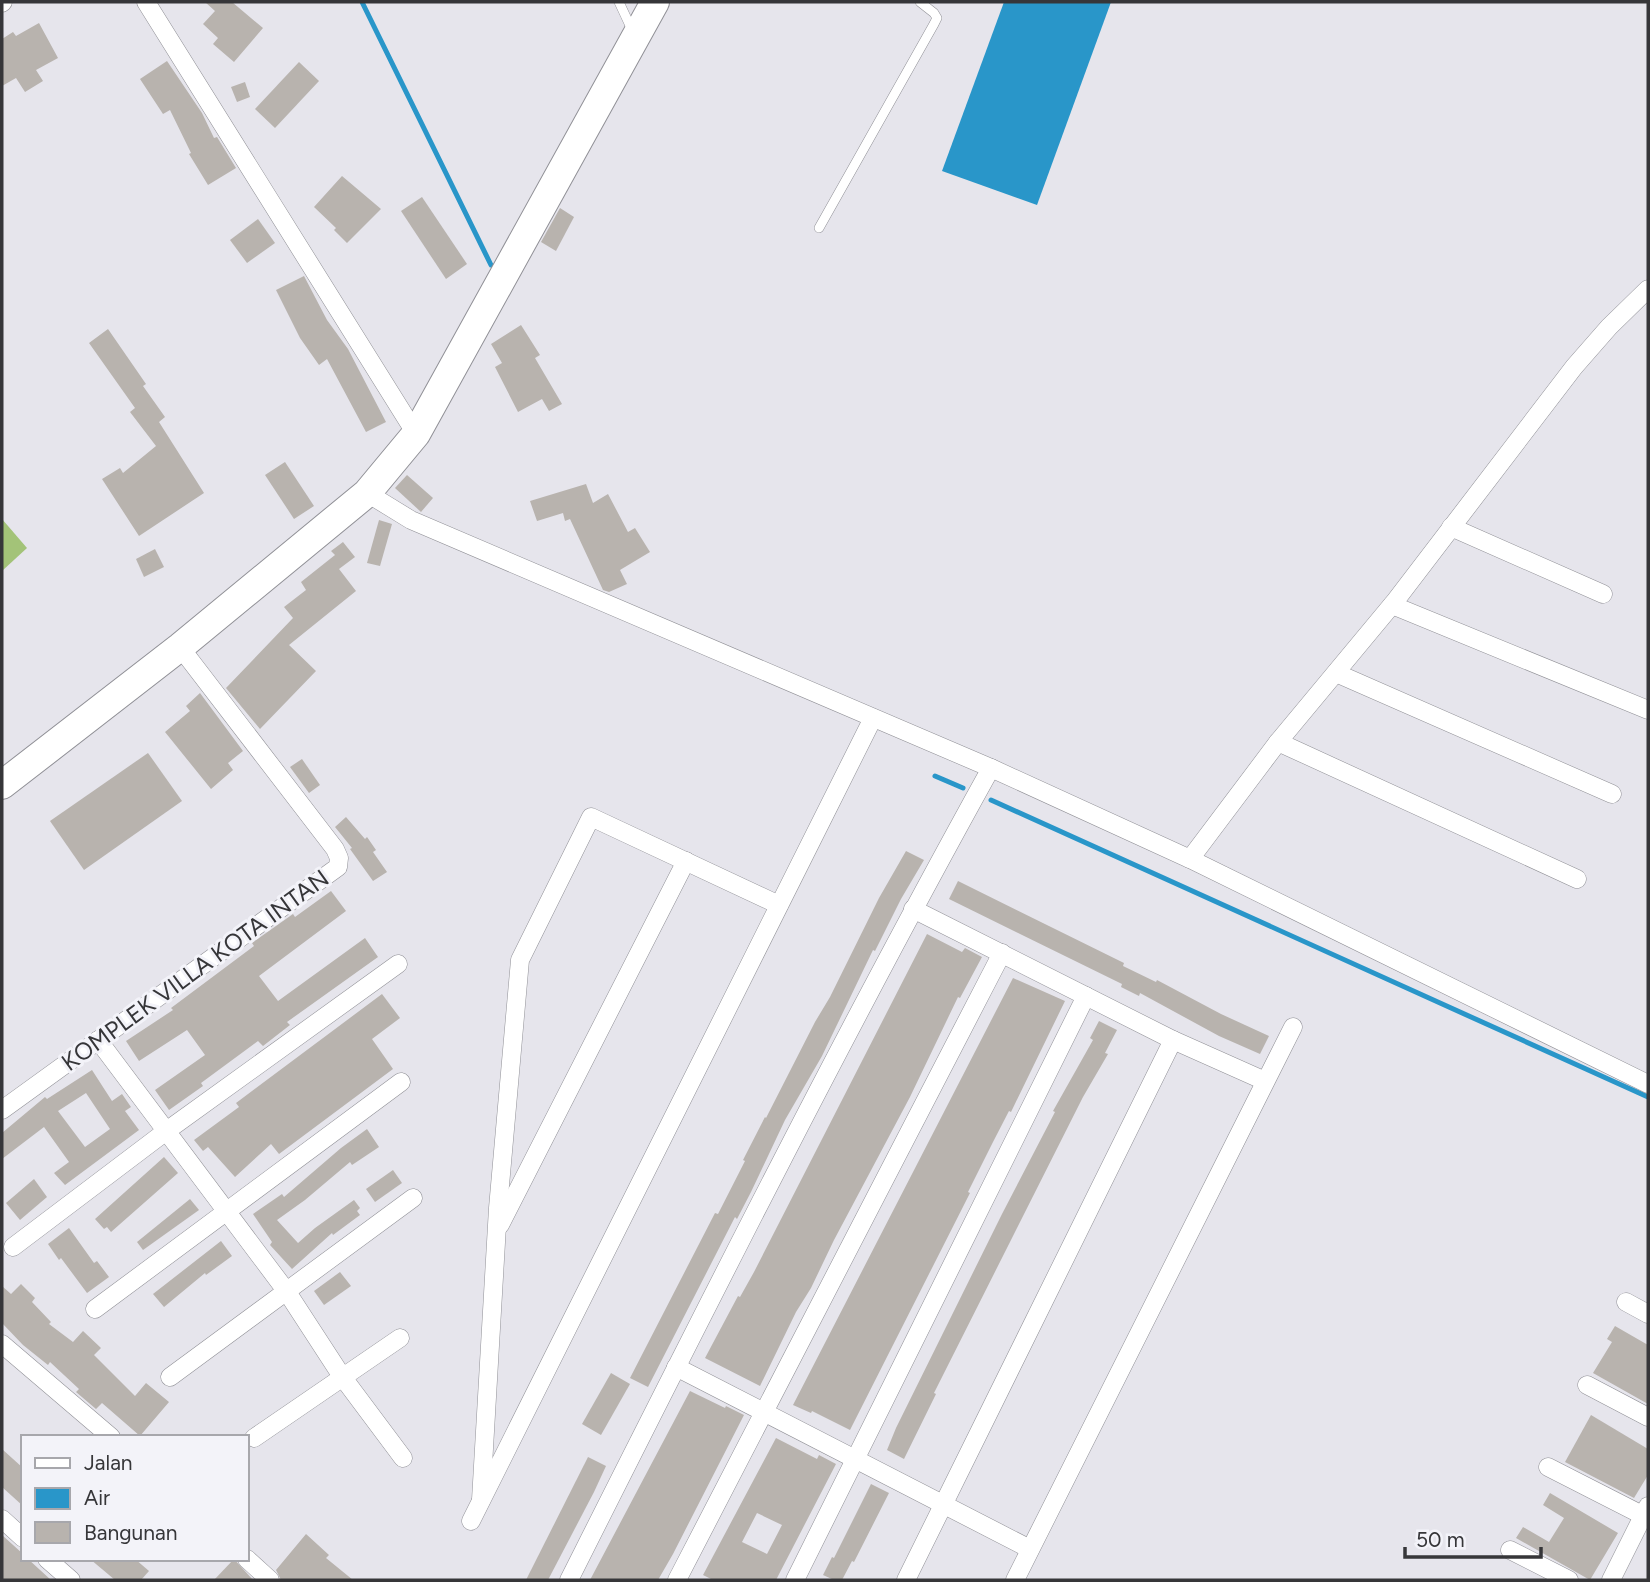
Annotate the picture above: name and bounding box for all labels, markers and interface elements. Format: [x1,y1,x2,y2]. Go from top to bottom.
street label: KOMPLEK VILLA KOTA INTAN [56,863,334,1077]
legend [21,1435,248,1561]
text: Jalan [84,1450,133,1475]
text: Air [84,1485,110,1510]
scale bar [1405,1516,1542,1560]
text: Bangunan [84,1520,177,1545]
text: 50 m [1416,1527,1465,1552]

